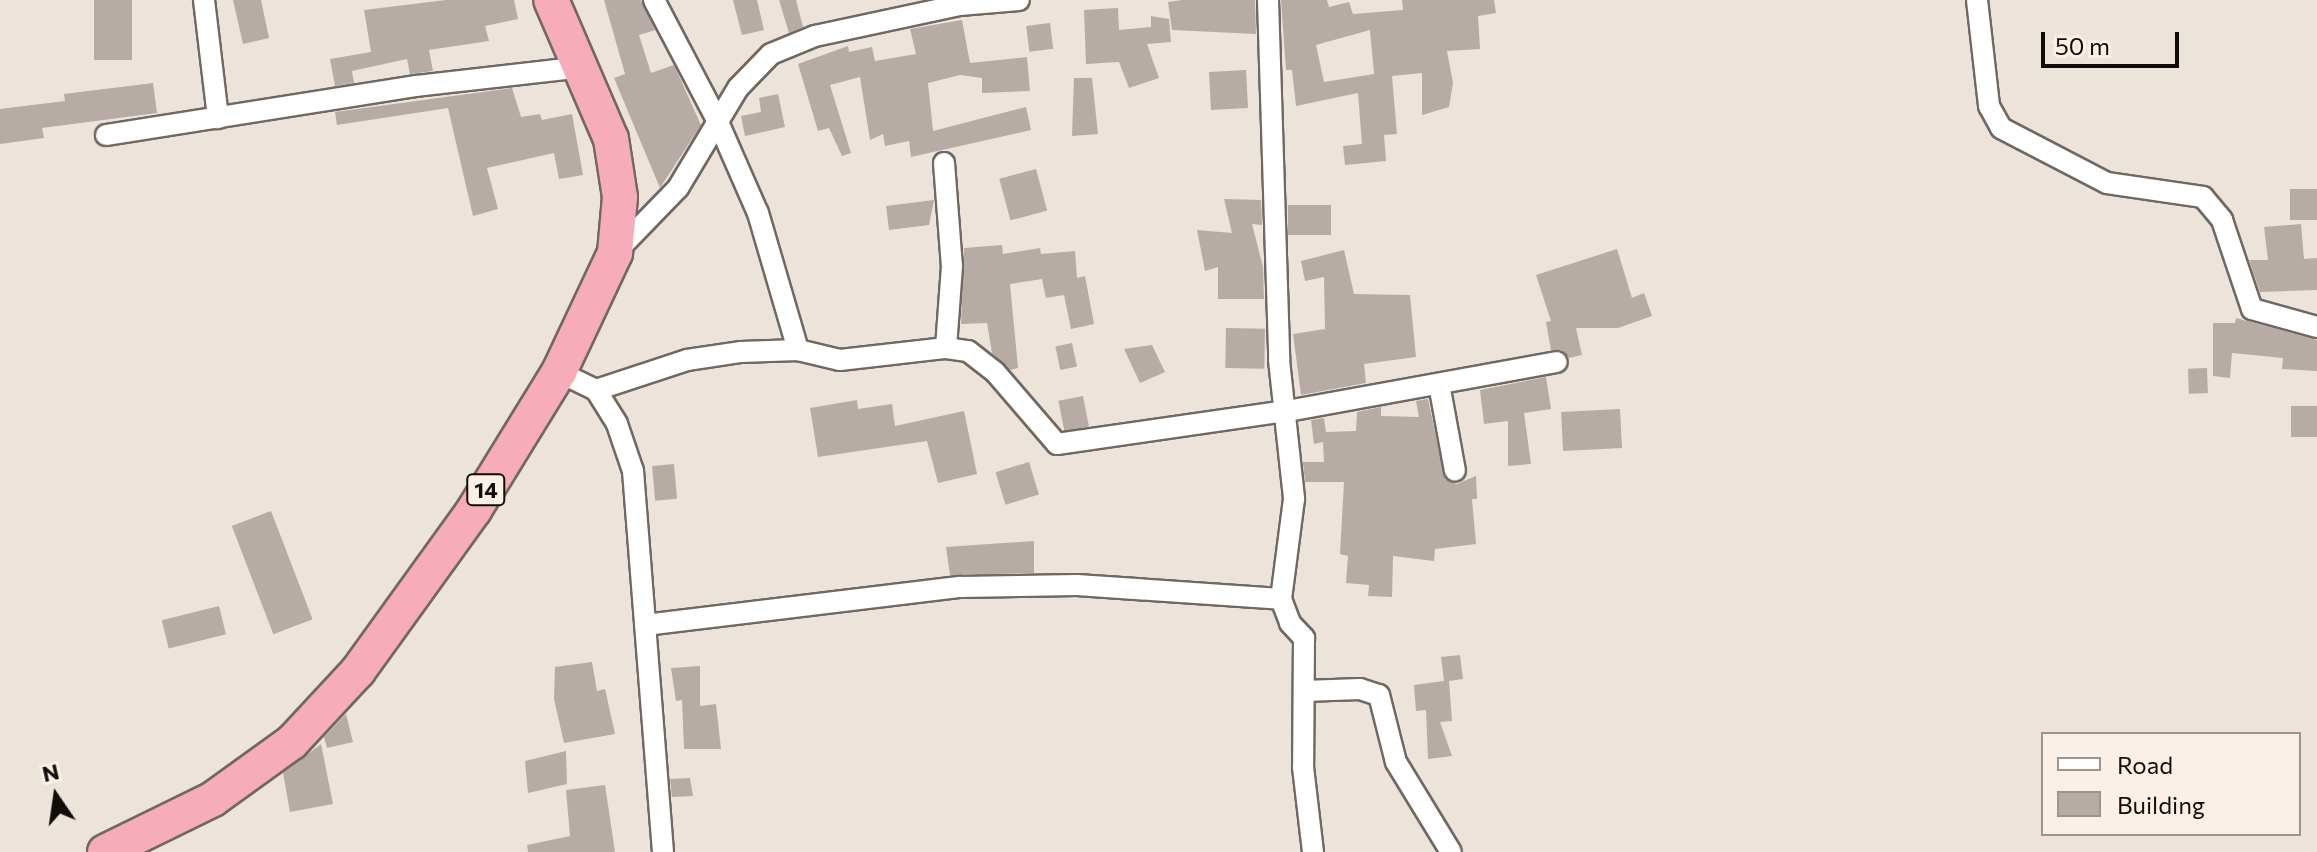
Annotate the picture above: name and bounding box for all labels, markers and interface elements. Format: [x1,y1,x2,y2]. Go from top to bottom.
scale bar [2045,16,2183,66]
text: 50 m [2055,31,2110,60]
road number: 14 [466,472,506,508]
legend [2041,732,2301,836]
text: Road [2117,750,2173,779]
north arrow [16,756,96,836]
text: N [39,757,62,787]
text: Building [2117,790,2205,819]

